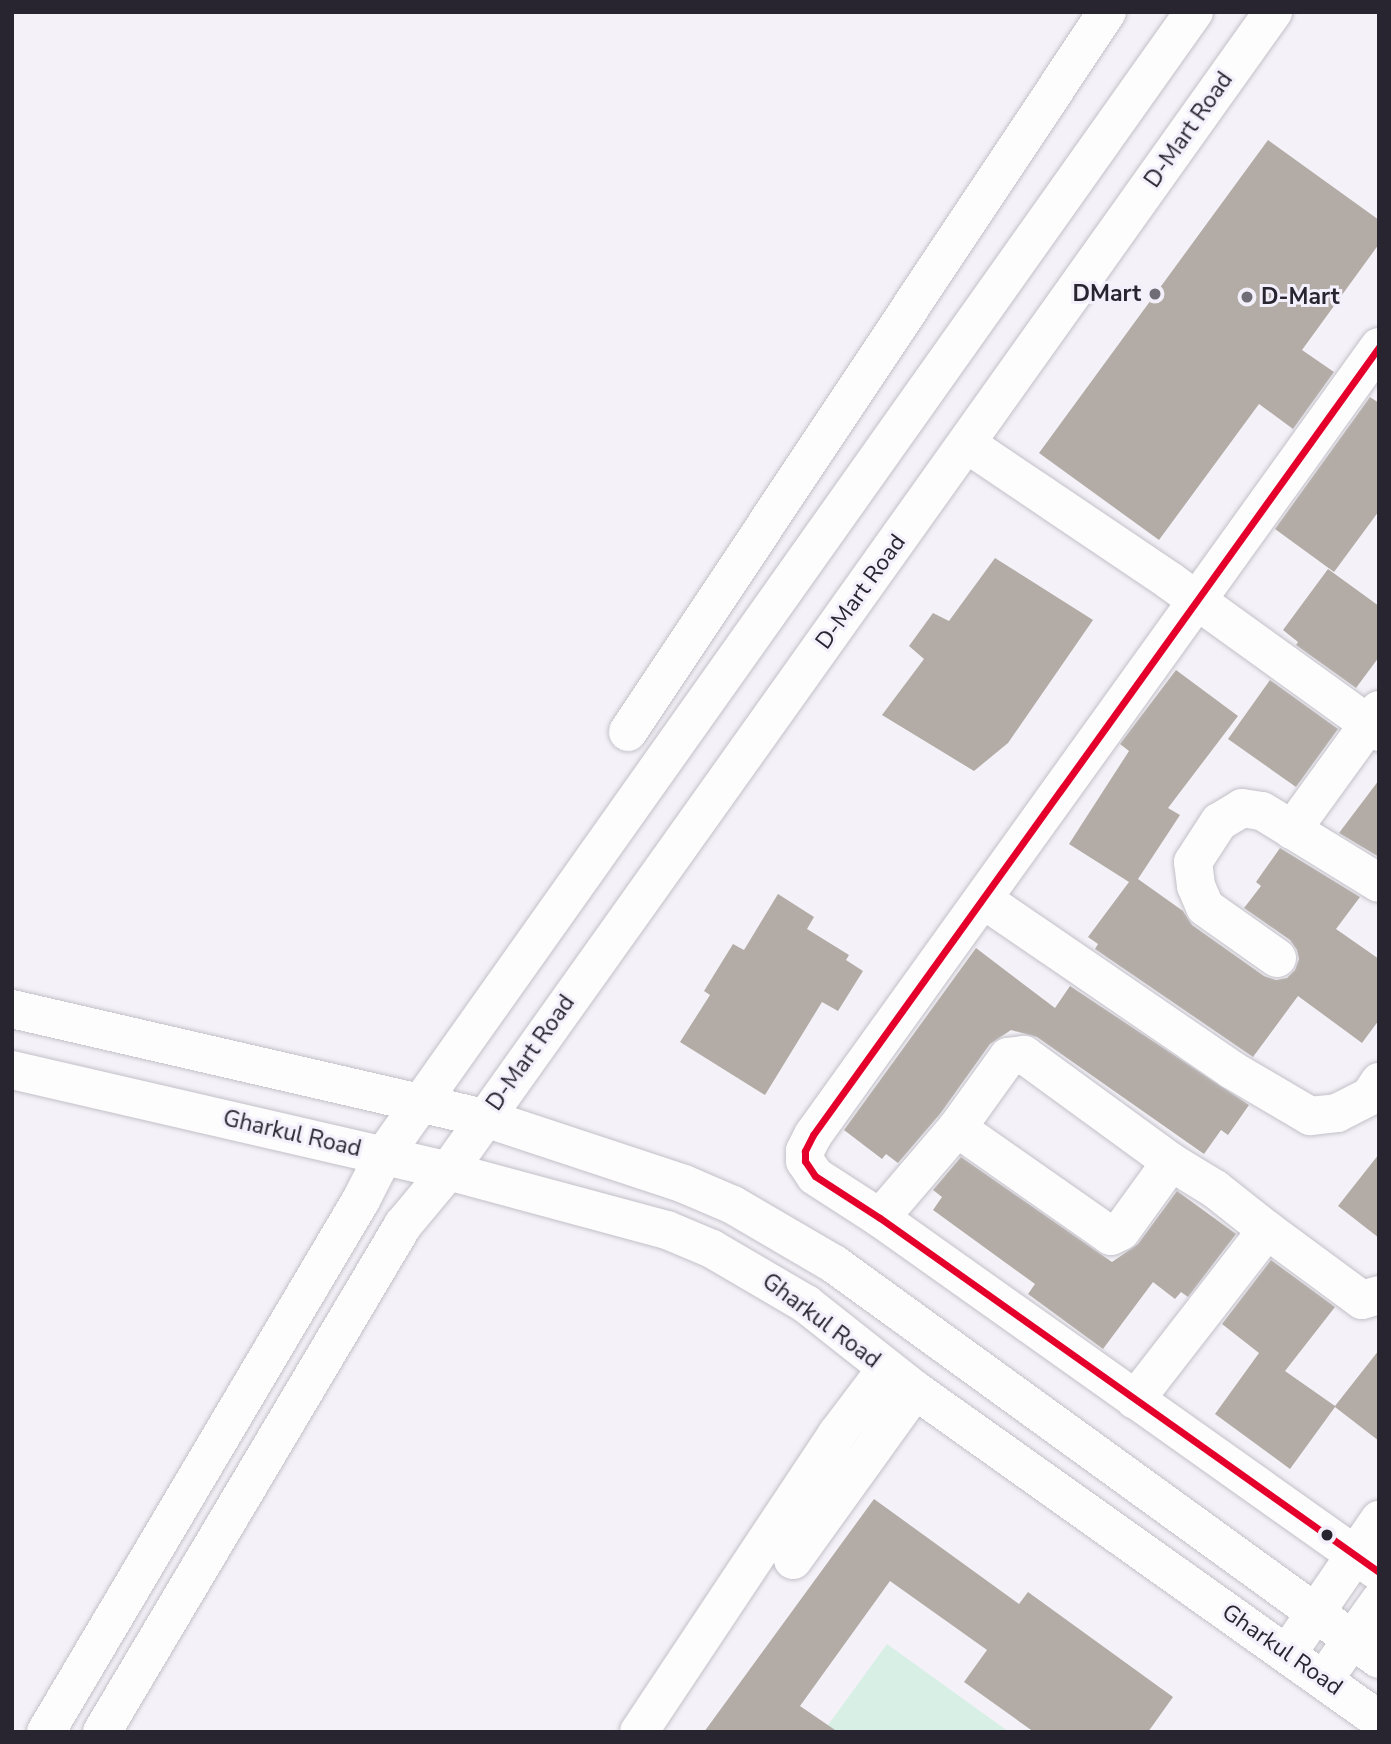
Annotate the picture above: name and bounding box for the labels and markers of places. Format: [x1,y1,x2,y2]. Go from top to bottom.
place label: DMart [1072,280,1141,308]
place label: D-Mart [1261,283,1340,311]
marker: DMart [1147,286,1163,302]
marker: D-Mart [1239,289,1255,305]
unlabelled marker [1320,1528,1334,1542]

